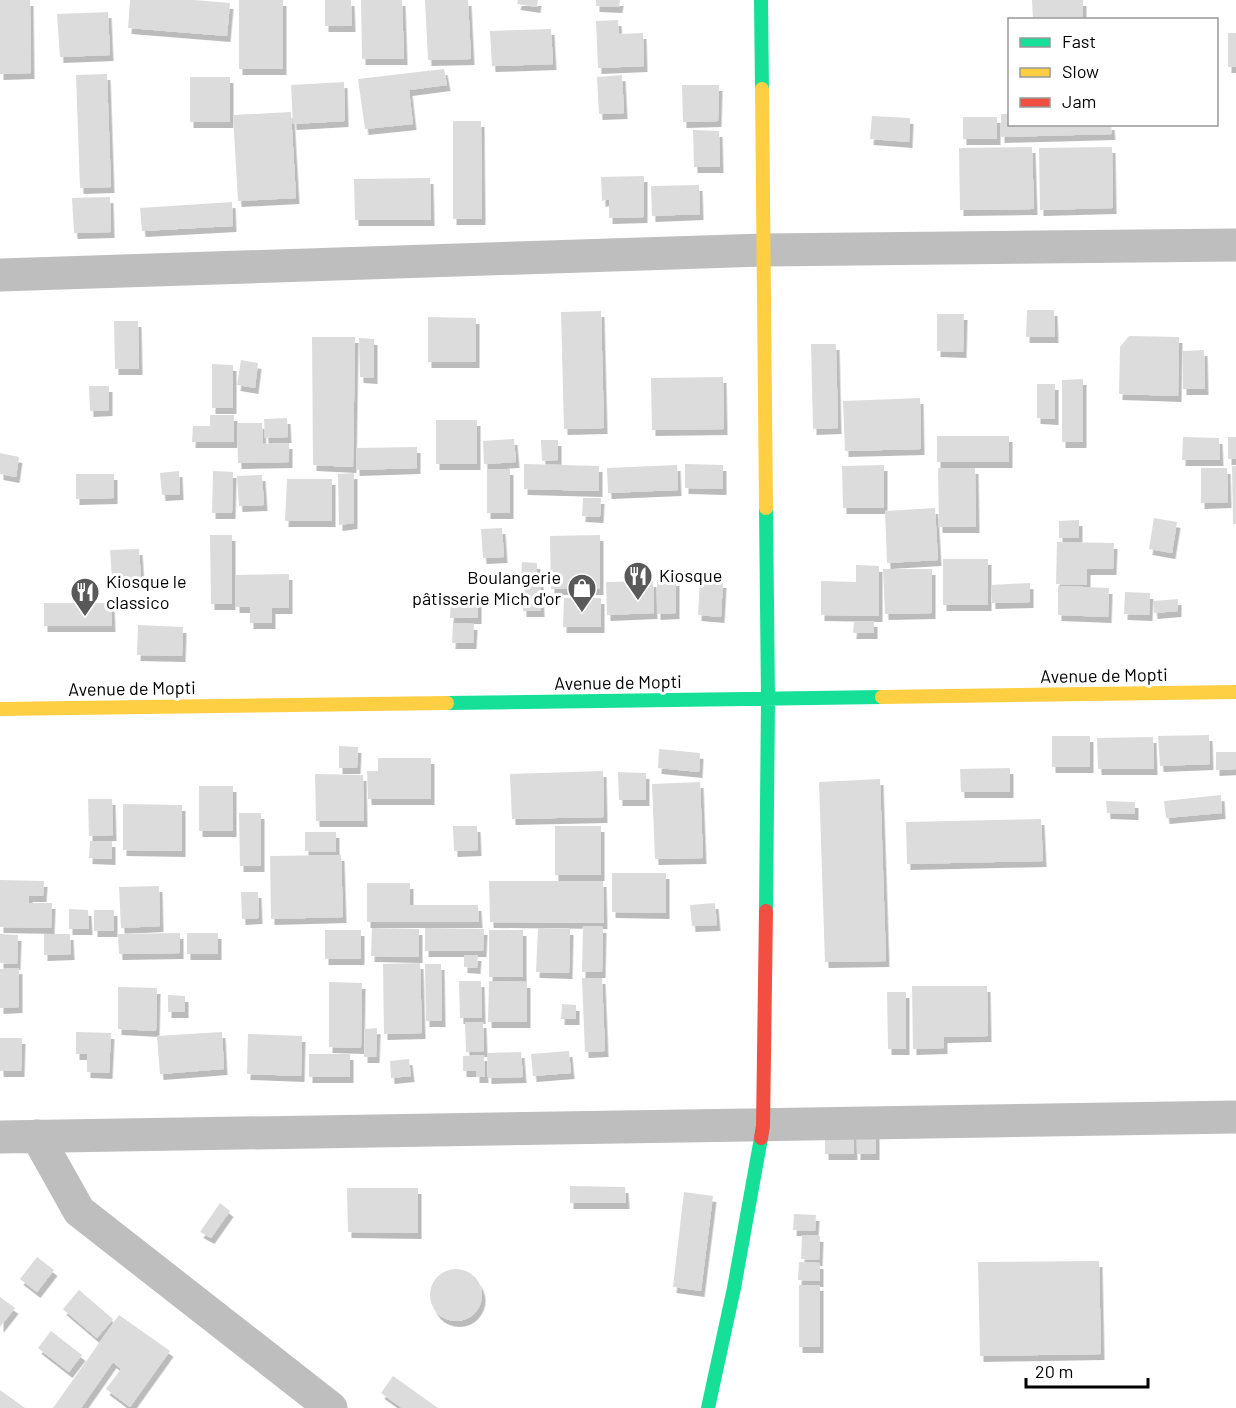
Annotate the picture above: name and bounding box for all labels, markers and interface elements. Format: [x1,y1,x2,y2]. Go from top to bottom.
legend [1008,18,1218,126]
text: Fast [1062,30,1096,52]
text: Slow [1062,60,1099,82]
text: Jam [1062,90,1096,112]
restaurant icon: Kiosque [622,560,654,602]
place label: Kiosque [659,564,722,586]
place label: Boulangerie pâtisserie Mich d'or [412,566,561,609]
place label: Kiosque le classico [106,570,187,613]
shop icon: Boulangerie pâtisserie Mich d'or [566,572,598,614]
restaurant icon: Kiosque le classico [69,576,101,618]
street label: Avenue de Mopti [1040,663,1168,687]
street label: Avenue de Mopti [554,670,682,694]
street label: Avenue de Mopti [68,676,196,700]
scale bar [1026,1351,1148,1389]
text: 20 m [1035,1360,1073,1382]

